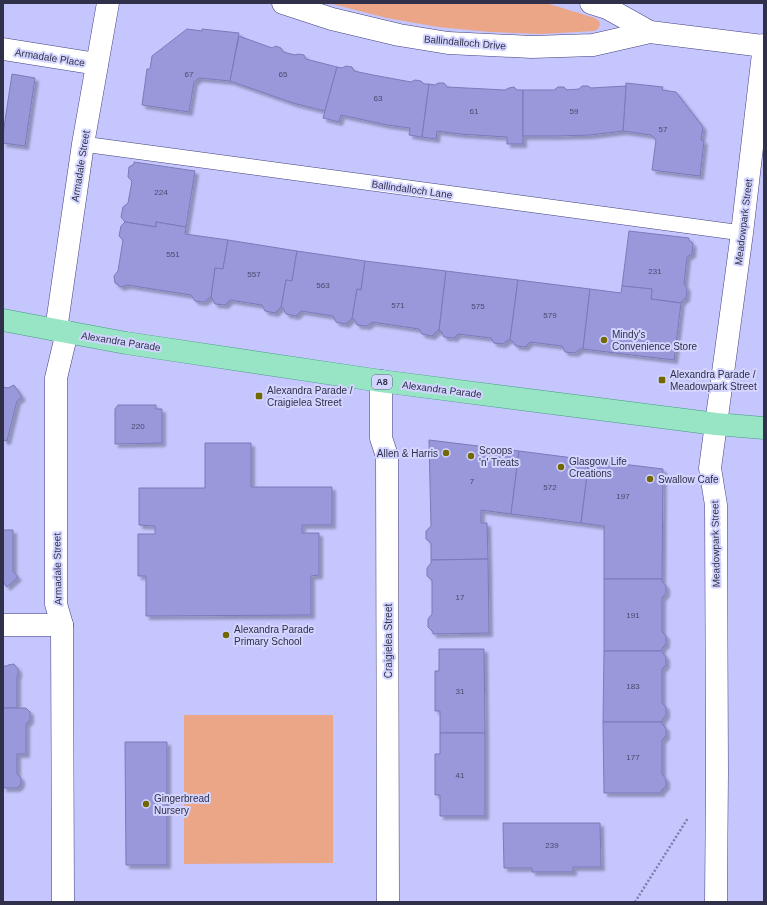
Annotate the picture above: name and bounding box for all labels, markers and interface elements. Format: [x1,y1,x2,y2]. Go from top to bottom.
street label: Ballindalloch Drive [424,33,507,52]
street label: Armadale Place [14,47,86,69]
house number: 67 [185,70,194,79]
house number: 65 [279,70,288,79]
house number: 63 [374,94,383,103]
house number: 61 [470,107,479,116]
house number: 59 [570,107,579,116]
house number: 57 [659,125,668,134]
street label: Armadale Street [69,129,92,203]
street label: Ballindalloch Lane [371,178,453,201]
street label: Meadowpark Street [733,178,754,266]
house number: 224 [154,188,168,197]
house number: 551 [166,250,180,259]
house number: 231 [648,267,662,276]
house number: 557 [247,270,261,279]
house number: 563 [316,281,330,290]
house number: 571 [391,301,405,310]
house number: 575 [471,302,485,311]
house number: 579 [543,311,557,320]
place label: Mindy's Convenience Store [612,329,697,352]
street label: Alexandra Parade [81,330,162,353]
marker: Mindy's Convenience Store [599,335,609,345]
place label: Alexandra Parade / Meadowpark Street [670,369,757,392]
road number: A8 [372,375,392,389]
marker: Alexandra Parade / Meadowpark Street [657,375,667,385]
street label: Alexandra Parade [402,379,483,400]
place label: Alexandra Parade / Craigielea Street [267,385,353,408]
marker: Alexandra Parade / Craigielea Street [254,391,264,401]
house number: 220 [131,422,145,431]
place label: Scoops 'n' Treats [479,445,519,468]
place label: Allen & Harris [377,448,438,459]
marker: Allen & Harris [441,448,451,458]
marker: Scoops 'n' Treats [466,451,476,461]
place label: Glasgow Life Creations [569,456,627,479]
marker: Glasgow Life Creations [556,462,566,472]
marker: Swallow Cafe [645,474,655,484]
place label: Swallow Cafe [658,474,719,485]
house number: 7 [470,477,475,486]
house number: 572 [543,483,557,492]
house number: 197 [616,492,630,501]
street label: Meadowpark Street [709,500,722,587]
street label: Armadale Street [51,533,64,605]
house number: 17 [456,593,465,602]
street label: Craigielea Street [383,604,394,678]
house number: 191 [626,611,640,620]
place label: Alexandra Parade Primary School [234,624,314,647]
marker: Alexandra Parade Primary School [221,630,231,640]
house number: 183 [626,682,640,691]
house number: 31 [456,687,465,696]
house number: 177 [626,753,640,762]
house number: 41 [456,771,465,780]
place label: Gingerbread Nursery [154,793,210,816]
marker: Gingerbread Nursery [141,799,151,809]
house number: 239 [545,841,559,850]

